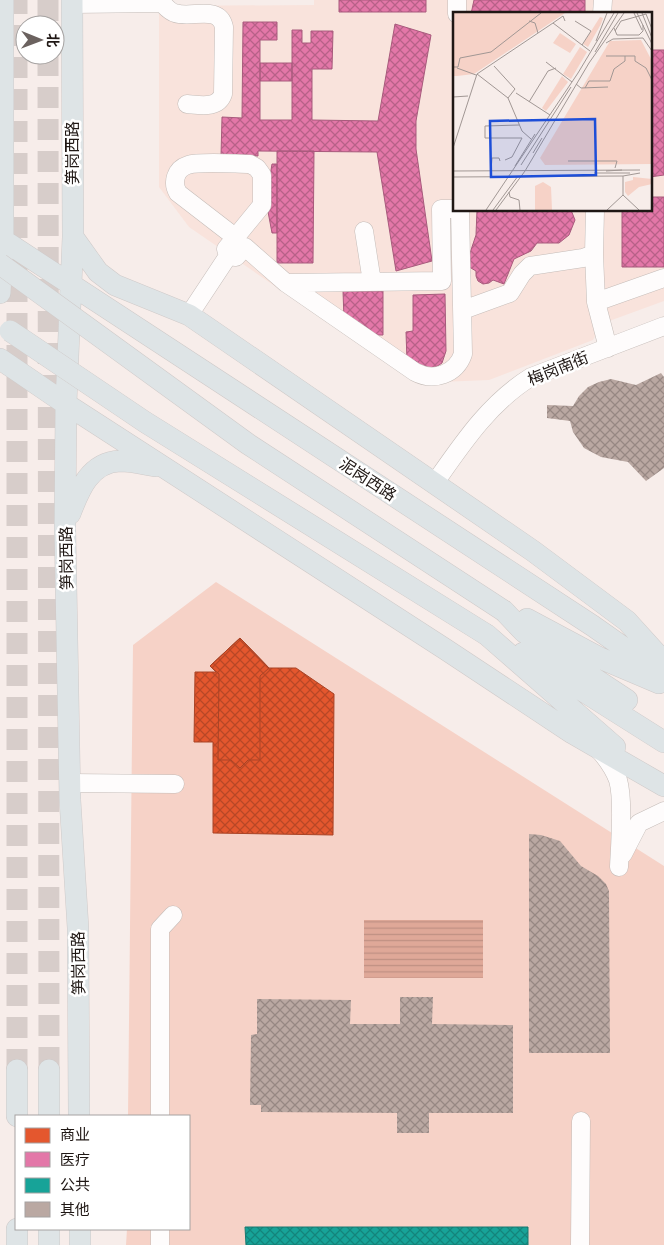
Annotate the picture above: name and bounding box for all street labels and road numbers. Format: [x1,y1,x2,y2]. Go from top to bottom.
street label: 笋岗西路 [61,121,84,185]
street label: 梅岗南街 [524,346,592,391]
street label: 泥岗西路 [335,452,401,506]
street label: 笋岗西路 [54,526,79,590]
street label: 笋岗西路 [66,931,91,995]

